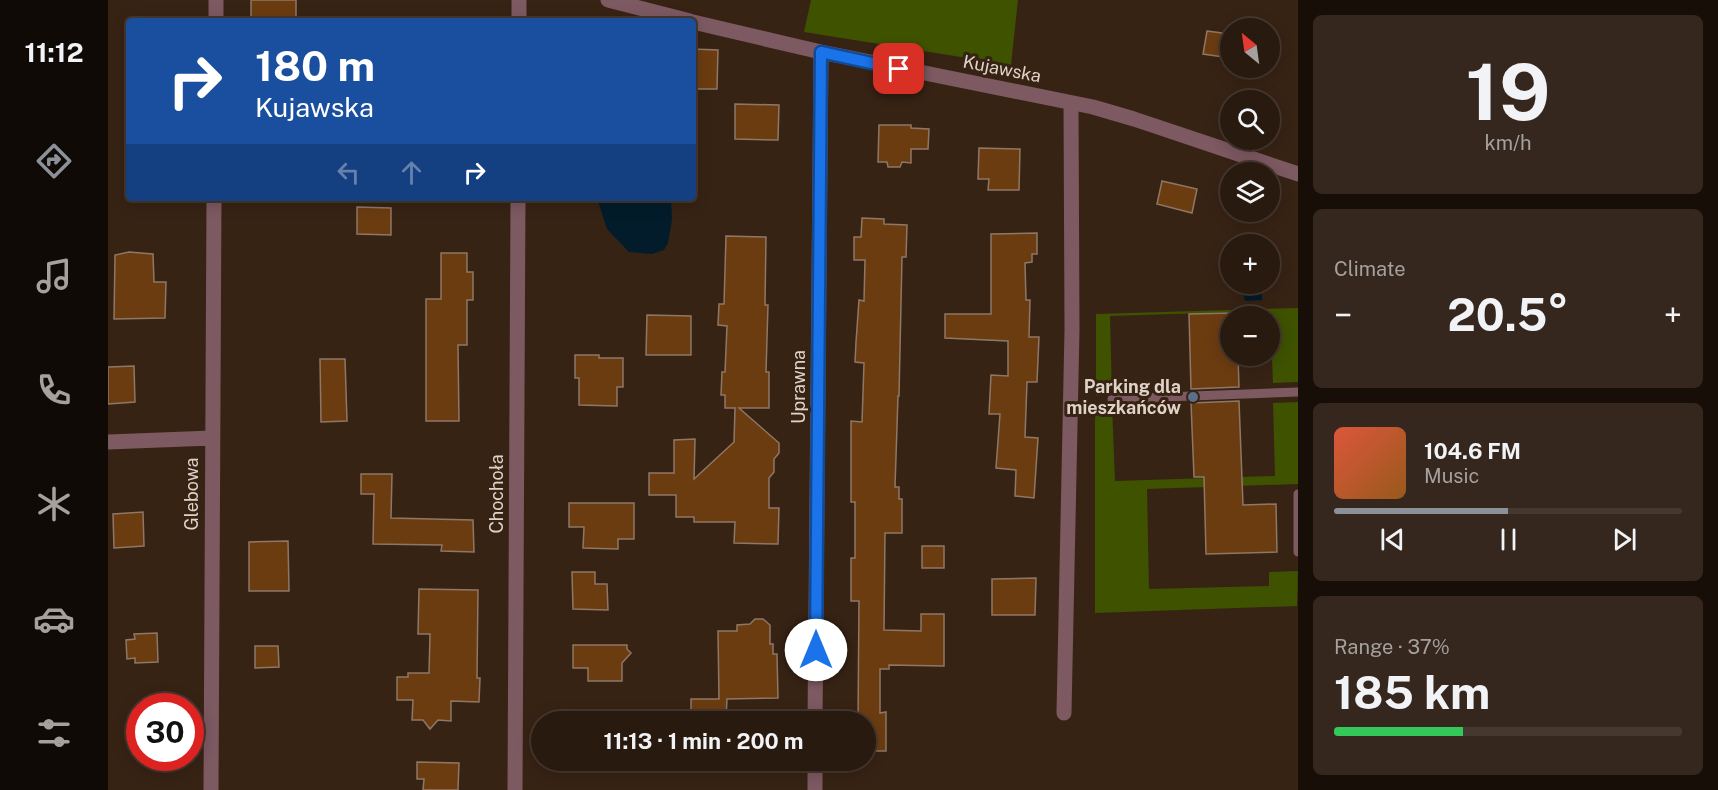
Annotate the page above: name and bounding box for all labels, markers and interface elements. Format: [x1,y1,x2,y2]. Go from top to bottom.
north arrow [1220,18,1280,78]
map controls [1220,18,1280,366]
text: 11:12 [24,36,84,68]
text: 180 m [255,41,375,90]
icon: right [156,42,234,120]
pin [873,43,924,94]
text: 19 [1466,46,1550,138]
street label: Kujawska [961,51,1043,86]
icon: arrive [882,52,915,85]
button: search [1220,90,1280,150]
text: Kujawska [255,91,374,123]
text: km/h [1484,131,1532,155]
icon: directions [33,140,75,182]
icon: left [332,156,365,189]
icon: ahead [395,156,428,189]
icon: right [458,156,491,189]
button: layers [1220,162,1280,222]
button: + [1220,234,1280,294]
icon: music [33,255,75,297]
text: Climate [1334,257,1406,281]
text: 20.5° [1447,288,1569,341]
text: − [1334,296,1352,334]
text: + [1664,296,1682,334]
button: − [1220,306,1280,366]
street label: Uprawna [788,350,809,424]
icon: phone [33,369,75,411]
place label: Parking dla mieszkańców [1066,376,1181,418]
marker: Parking dla mieszkańców [1186,390,1200,404]
text: 104.6 FM [1424,438,1521,464]
street label: Chochoła [486,454,507,534]
street label: Glebowa [181,458,202,530]
text: Music [1424,464,1479,488]
icon: climate [33,483,75,525]
icon: previous [1376,523,1409,556]
icon: pause [1492,523,1525,556]
icon: next [1608,523,1641,556]
icon: car [33,598,75,640]
position arrow [784,618,848,682]
text: Range · 37% [1334,635,1450,659]
text: 185 km [1334,666,1490,719]
speed limit sign: 30 [126,693,204,771]
icon: filters [33,712,75,754]
text: 11:13 · 1 min · 200 m [604,728,803,754]

